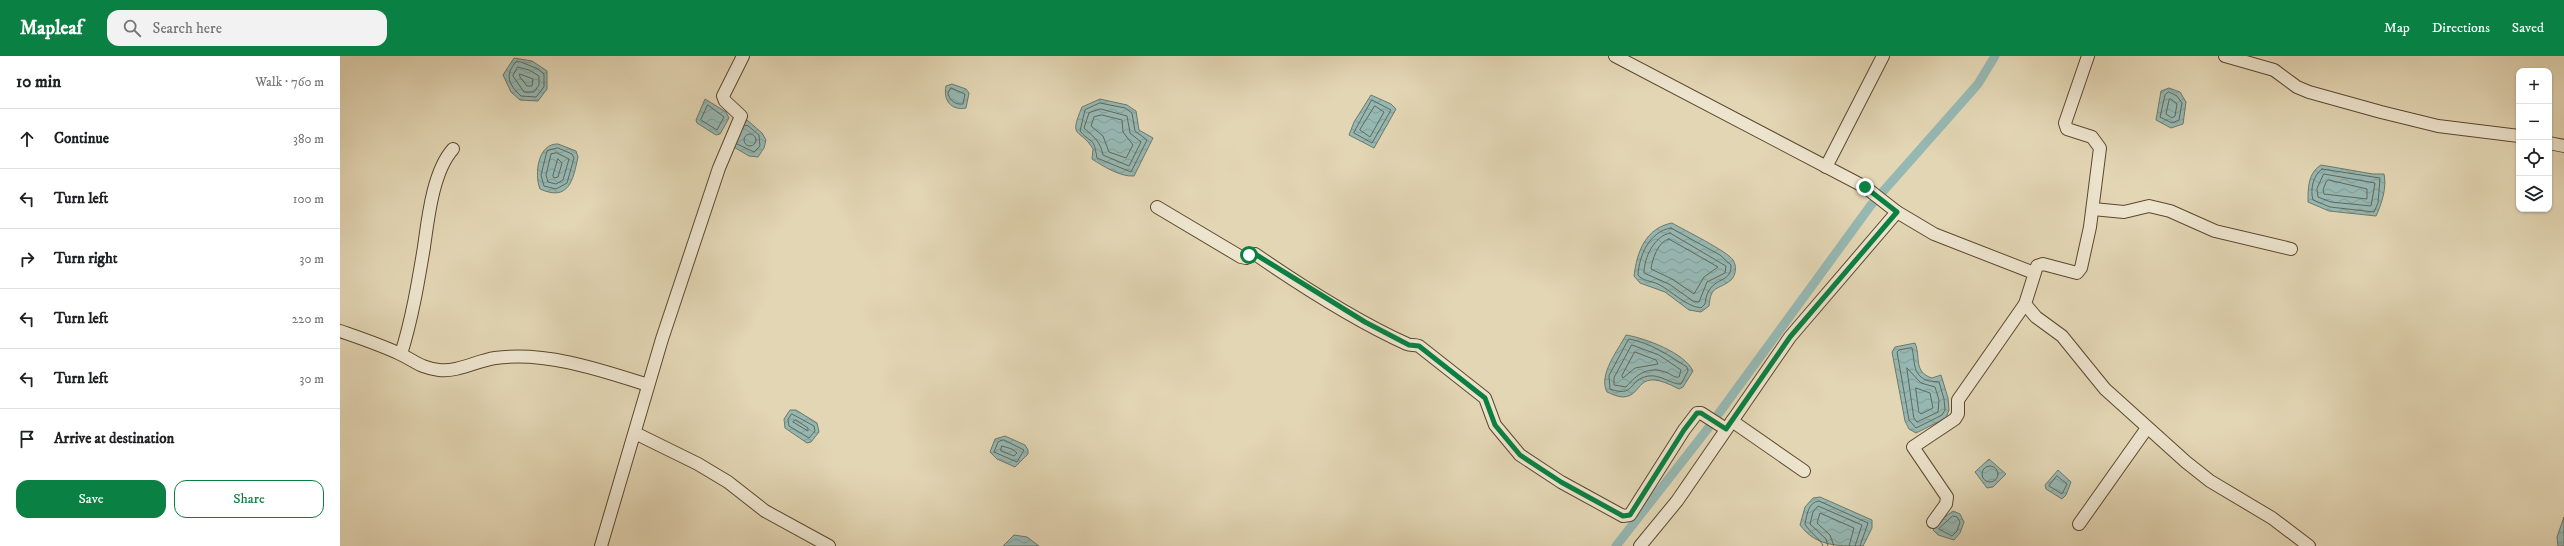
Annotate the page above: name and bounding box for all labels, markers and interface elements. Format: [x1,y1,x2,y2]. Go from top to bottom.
search box [107,10,387,46]
text: Mapleaf [20,17,83,40]
icon: search [121,17,143,39]
text: Search here [153,19,222,38]
text: Map [2384,19,2410,37]
text: Directions [2432,19,2490,37]
text: Saved [2512,19,2544,37]
map controls [2516,68,2552,212]
button: + [2516,68,2552,104]
text: 10 min [16,71,61,93]
text: Walk · 760 m [255,74,324,90]
button: − [2516,104,2552,140]
icon: ahead [16,128,38,150]
text: Continue [54,129,109,148]
text: 380 m [293,131,324,147]
button: locate [2516,140,2552,176]
button: layers [2516,176,2552,212]
route end [1856,178,1874,196]
icon: left [16,188,38,210]
text: Turn left [54,189,108,208]
text: 100 m [293,191,324,207]
route start [1240,246,1258,264]
icon: right [16,248,38,270]
text: Turn right [54,249,117,268]
text: 30 m [300,251,324,267]
icon: left [16,308,38,330]
text: Turn left [54,309,108,328]
text: 220 m [292,311,324,327]
icon: left [16,368,38,390]
text: Turn left [54,369,108,388]
text: 30 m [300,371,324,387]
icon: arrive [16,428,38,450]
text: Arrive at destination [54,429,174,448]
button: Save [16,480,166,518]
button: Share [174,480,324,518]

